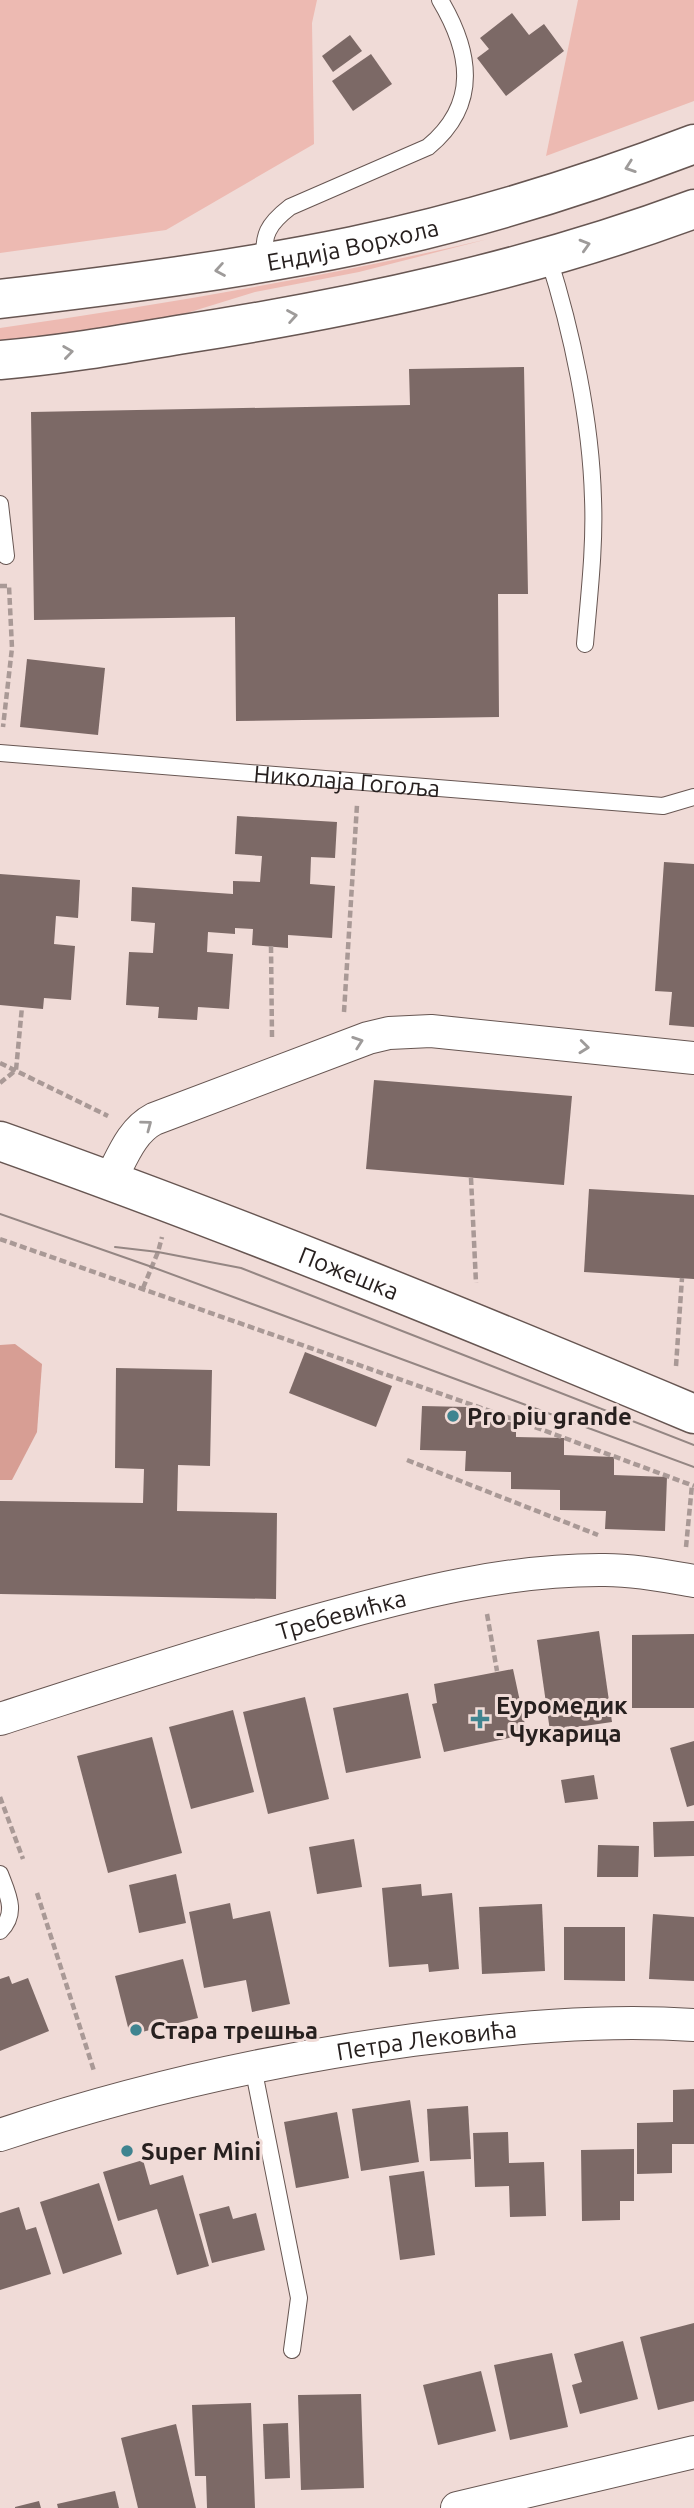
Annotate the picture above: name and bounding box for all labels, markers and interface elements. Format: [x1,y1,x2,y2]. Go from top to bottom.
one-way arrow [624,159,636,173]
street label: Ендија Ворхола [265,213,441,275]
one-way arrow [579,239,591,254]
one-way arrow [214,262,226,277]
one-way arrow [287,309,298,324]
one-way arrow [62,344,74,359]
street label: Николаја Гогоља [253,760,441,802]
one-way arrow [352,1036,364,1050]
one-way arrow [579,1039,590,1054]
one-way arrow [140,1120,152,1133]
street label: Пожешка [295,1241,403,1305]
place label: Pro piu grande [467,1403,632,1430]
marker: Pro piu grande [445,1408,461,1424]
street label: Требевићка [273,1584,409,1645]
place label: Еуромедик - Чукарица [496,1692,628,1747]
marker: Еуромедик - Чукарица [470,1709,490,1729]
street label: Петра Лековића [334,2015,518,2065]
place label: Стара трешња [150,2017,318,2044]
marker: Стара трешња [128,2022,144,2038]
place label: Super Mini [141,2138,261,2165]
marker: Super Mini [119,2143,135,2159]

